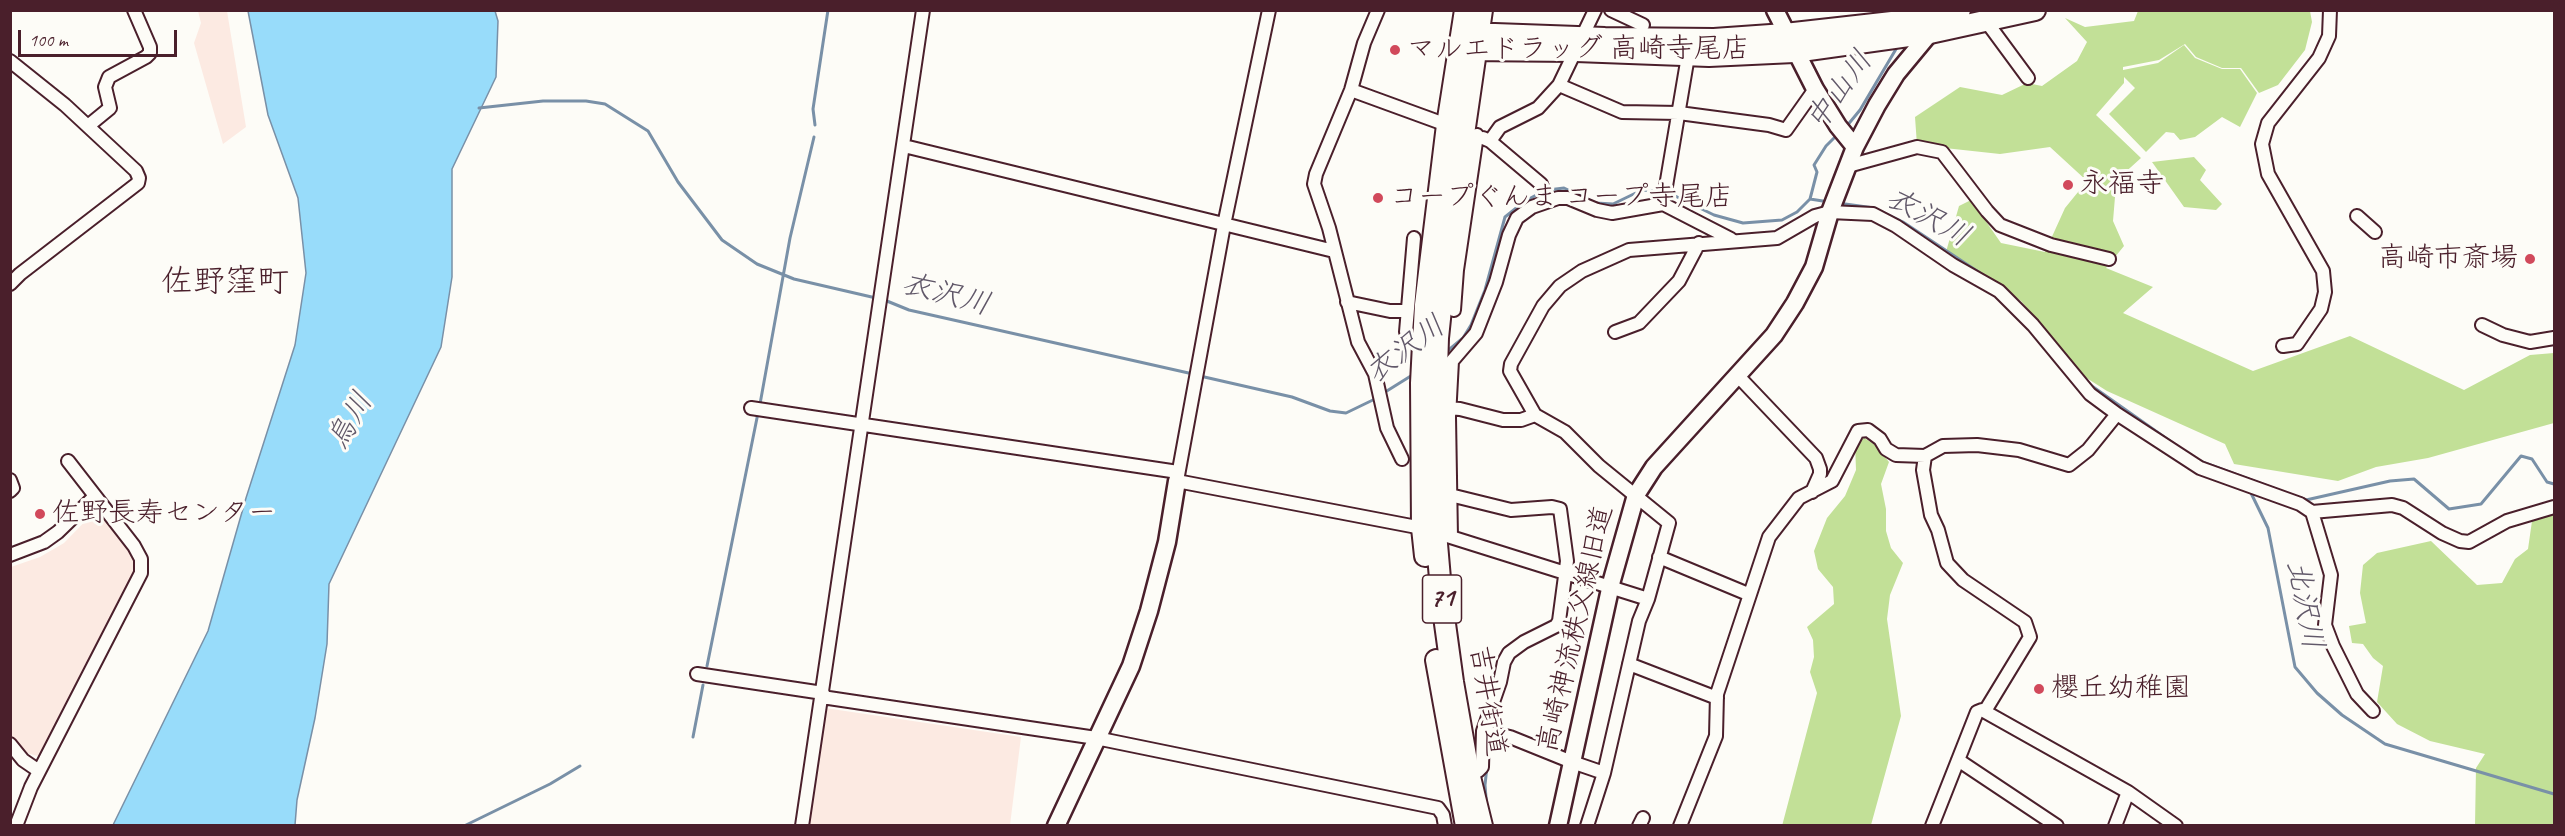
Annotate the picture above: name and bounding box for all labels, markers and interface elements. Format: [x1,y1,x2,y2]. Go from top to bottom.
scale bar [21,18,180,56]
text: 100 m [29,29,68,51]
place label: マルエドラッグ 高崎寺尾店 [1407,33,1750,67]
marker: マルエドラッグ 高崎寺尾店 [1388,43,1402,57]
water label: 中山川 [1799,44,1881,138]
place label: 永福寺 [2080,168,2164,202]
marker: 永福寺 [2061,178,2075,192]
water label: 衣沢川 [1880,180,1976,256]
place label: コープぐんま コープ寺尾店 [1390,181,1733,215]
marker: コープぐんま コープ寺尾店 [1371,191,1385,205]
place label: 高崎市斎場 [2378,242,2518,276]
marker: 高崎市斎場 [2523,252,2537,266]
district label: 佐野窪町 [161,264,289,302]
water label: 衣沢川 [898,266,994,324]
water label: 衣沢川 [1359,309,1453,391]
water label: 烏川 [320,386,382,456]
place label: 佐野長寿センター [52,497,276,531]
street label: 高崎神流秩父線旧道 [1531,502,1621,756]
marker: 佐野長寿センター [33,507,47,521]
water label: 北沢川 [2278,557,2330,653]
road number: 71 [1422,575,1462,623]
street label: 吉井街道 [1462,643,1512,759]
place label: 櫻丘幼稚園 [2051,672,2191,706]
marker: 櫻丘幼稚園 [2032,682,2046,696]

